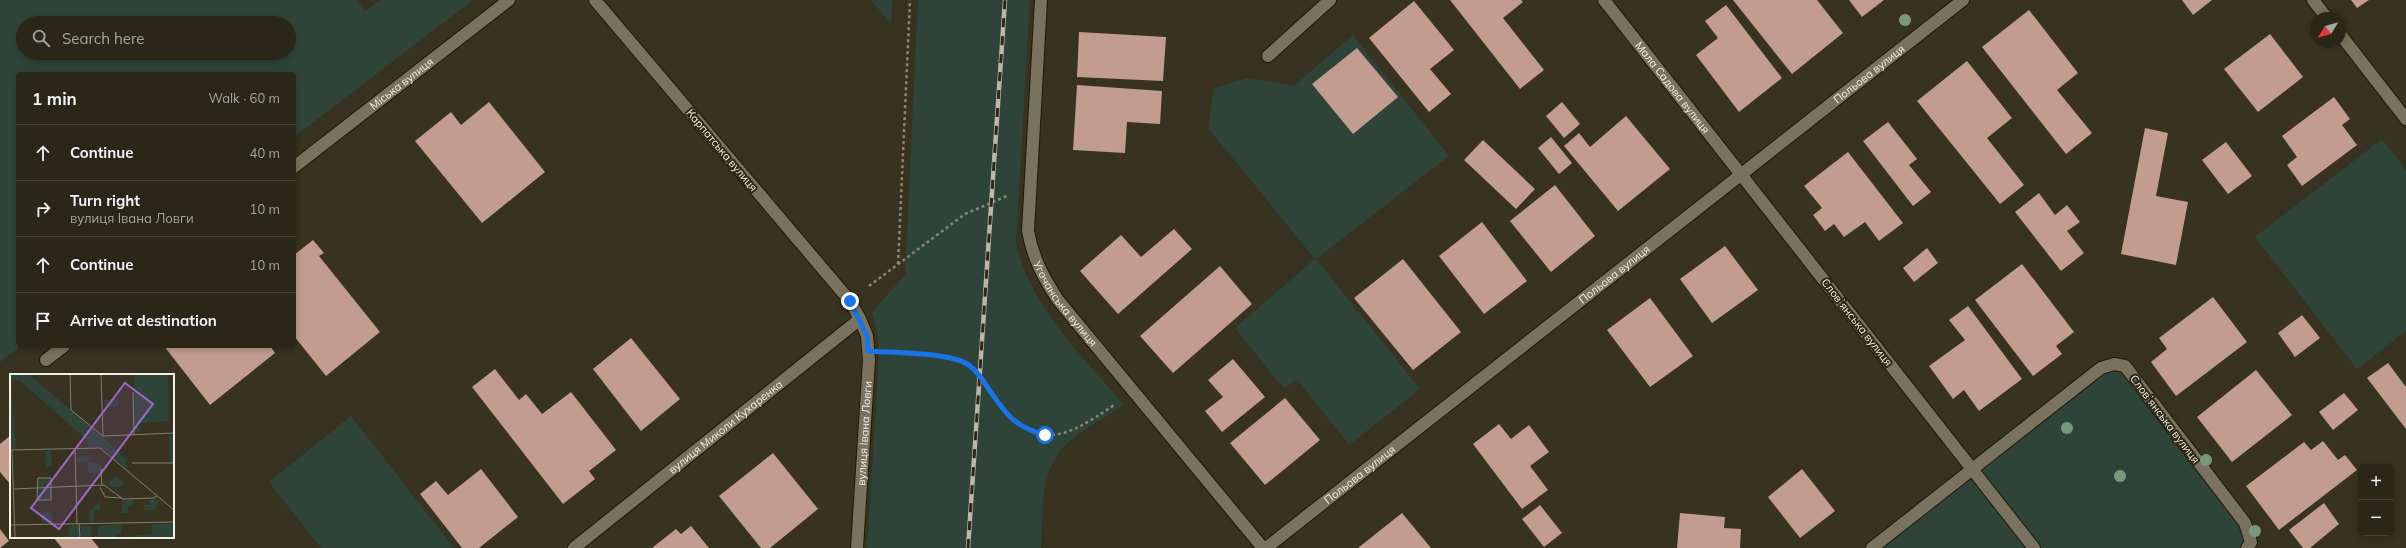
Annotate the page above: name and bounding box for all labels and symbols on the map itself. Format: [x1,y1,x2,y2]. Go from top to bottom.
north arrow [2310,12,2346,48]
street label: Мала Садова вулиця [1632,39,1713,136]
street label: Польова вулиця [1830,42,1907,106]
street label: Міська вулиця [367,54,436,113]
street label: Карпатська вулиця [683,106,761,194]
street label: Польова вулиця [1576,242,1653,307]
street label: Угочанська вулиця [1030,258,1100,349]
street label: Словʼянська вулиця [1818,275,1896,369]
route end [841,292,859,310]
street label: Словʼянська вулиця [2127,372,2203,466]
inset map [10,374,174,538]
street label: вулиця Миколи Кухаренка [666,377,785,477]
street label: вулиця Івана Ловги [854,381,875,486]
route start [1036,426,1054,444]
street label: Польова вулиця [1321,442,1398,507]

